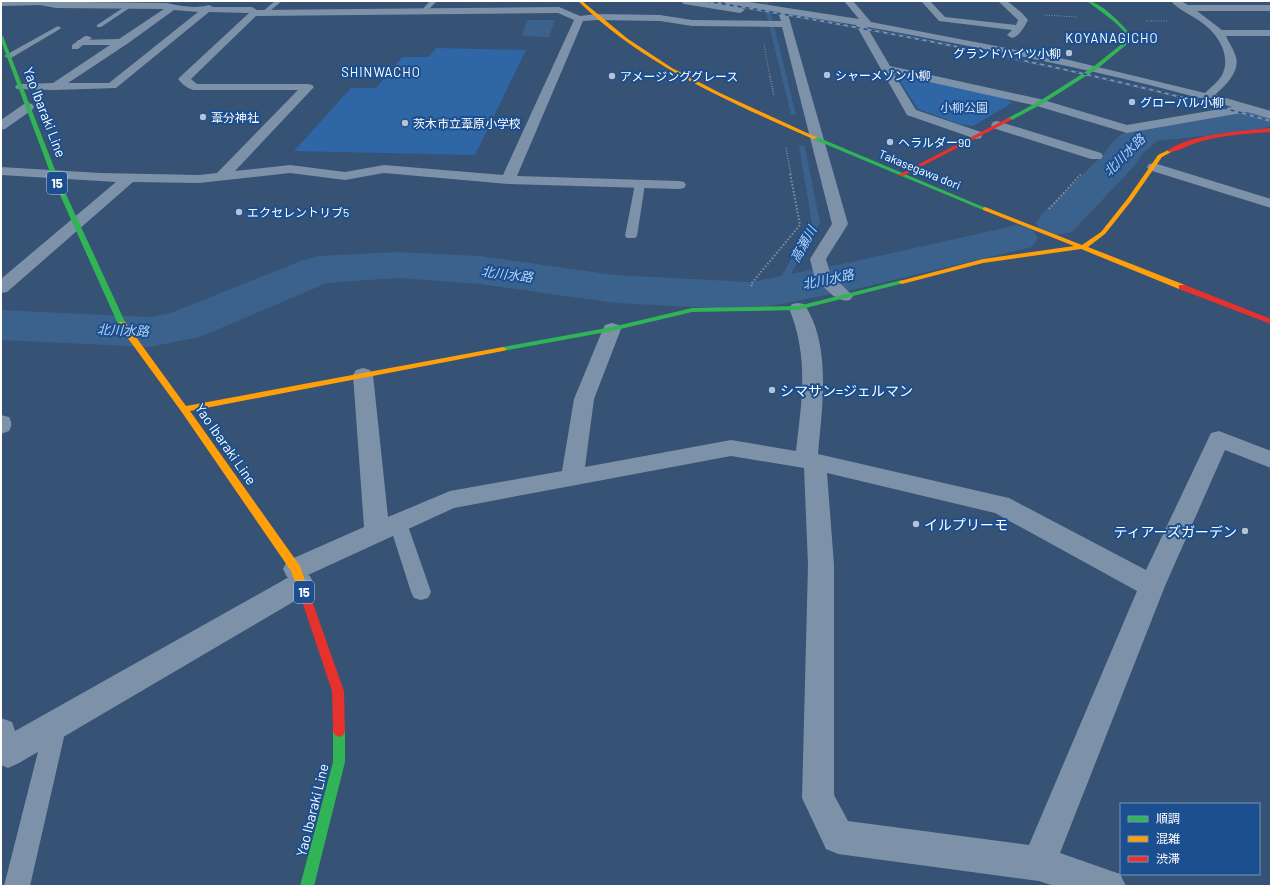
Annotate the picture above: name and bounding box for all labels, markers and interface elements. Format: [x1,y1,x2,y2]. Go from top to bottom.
district label: KOYANAGICHO [1065,30,1159,46]
place label: グランドハイツ小柳 [953,46,1061,60]
marker: グランドハイツ小柳 [1064,48,1074,58]
street label: Yao Ibaraki Line [20,64,70,160]
district label: SHINWACHO [341,64,421,80]
place label: シャーメゾン小柳 [835,68,931,82]
place label: アメージンググレース [620,69,738,83]
marker: シャーメゾン小柳 [822,70,832,80]
marker: アメージンググレース [607,71,617,81]
place label: グローバル小柳 [1140,95,1224,109]
marker: グローバル小柳 [1127,97,1137,107]
park label: 小柳公園 [940,100,988,114]
place label: 葦分神社 [211,110,259,124]
marker: 葦分神社 [198,112,208,122]
place label: 茨木市立葦原小学校 [413,116,521,130]
marker: 茨木市立葦原小学校 [400,118,410,128]
water label: 北川水路 [1100,130,1149,179]
place label: ヘラルダー90 [898,135,971,149]
marker: ヘラルダー90 [885,137,895,147]
street label: Takasegawa dori [877,146,963,192]
road number: 15 [47,172,67,194]
place label: エクセレントリブ5 [247,205,349,219]
marker: エクセレントリブ5 [234,207,244,217]
water label: 高瀬川 [787,221,820,265]
water label: 北川水路 [480,263,535,285]
water label: 北川水路 [801,266,856,292]
water label: 北川水路 [97,321,150,339]
place label: シマサン=ジェルマン [780,382,913,399]
marker: シマサン=ジェルマン [767,385,777,395]
street label: Yao Ibaraki Line [192,400,260,488]
place label: イルプリーモ [924,516,1008,533]
marker: イルプリーモ [911,519,921,529]
place label: ティアーズガーデン [1113,523,1237,540]
marker: ティアーズガーデン [1240,526,1250,536]
road number: 15 [294,581,314,603]
street label: Yao Ibaraki Line [292,762,332,858]
legend [1120,803,1260,875]
text: 順調 [1156,811,1180,825]
text: 混雑 [1156,831,1180,845]
text: 渋滞 [1156,851,1180,865]

